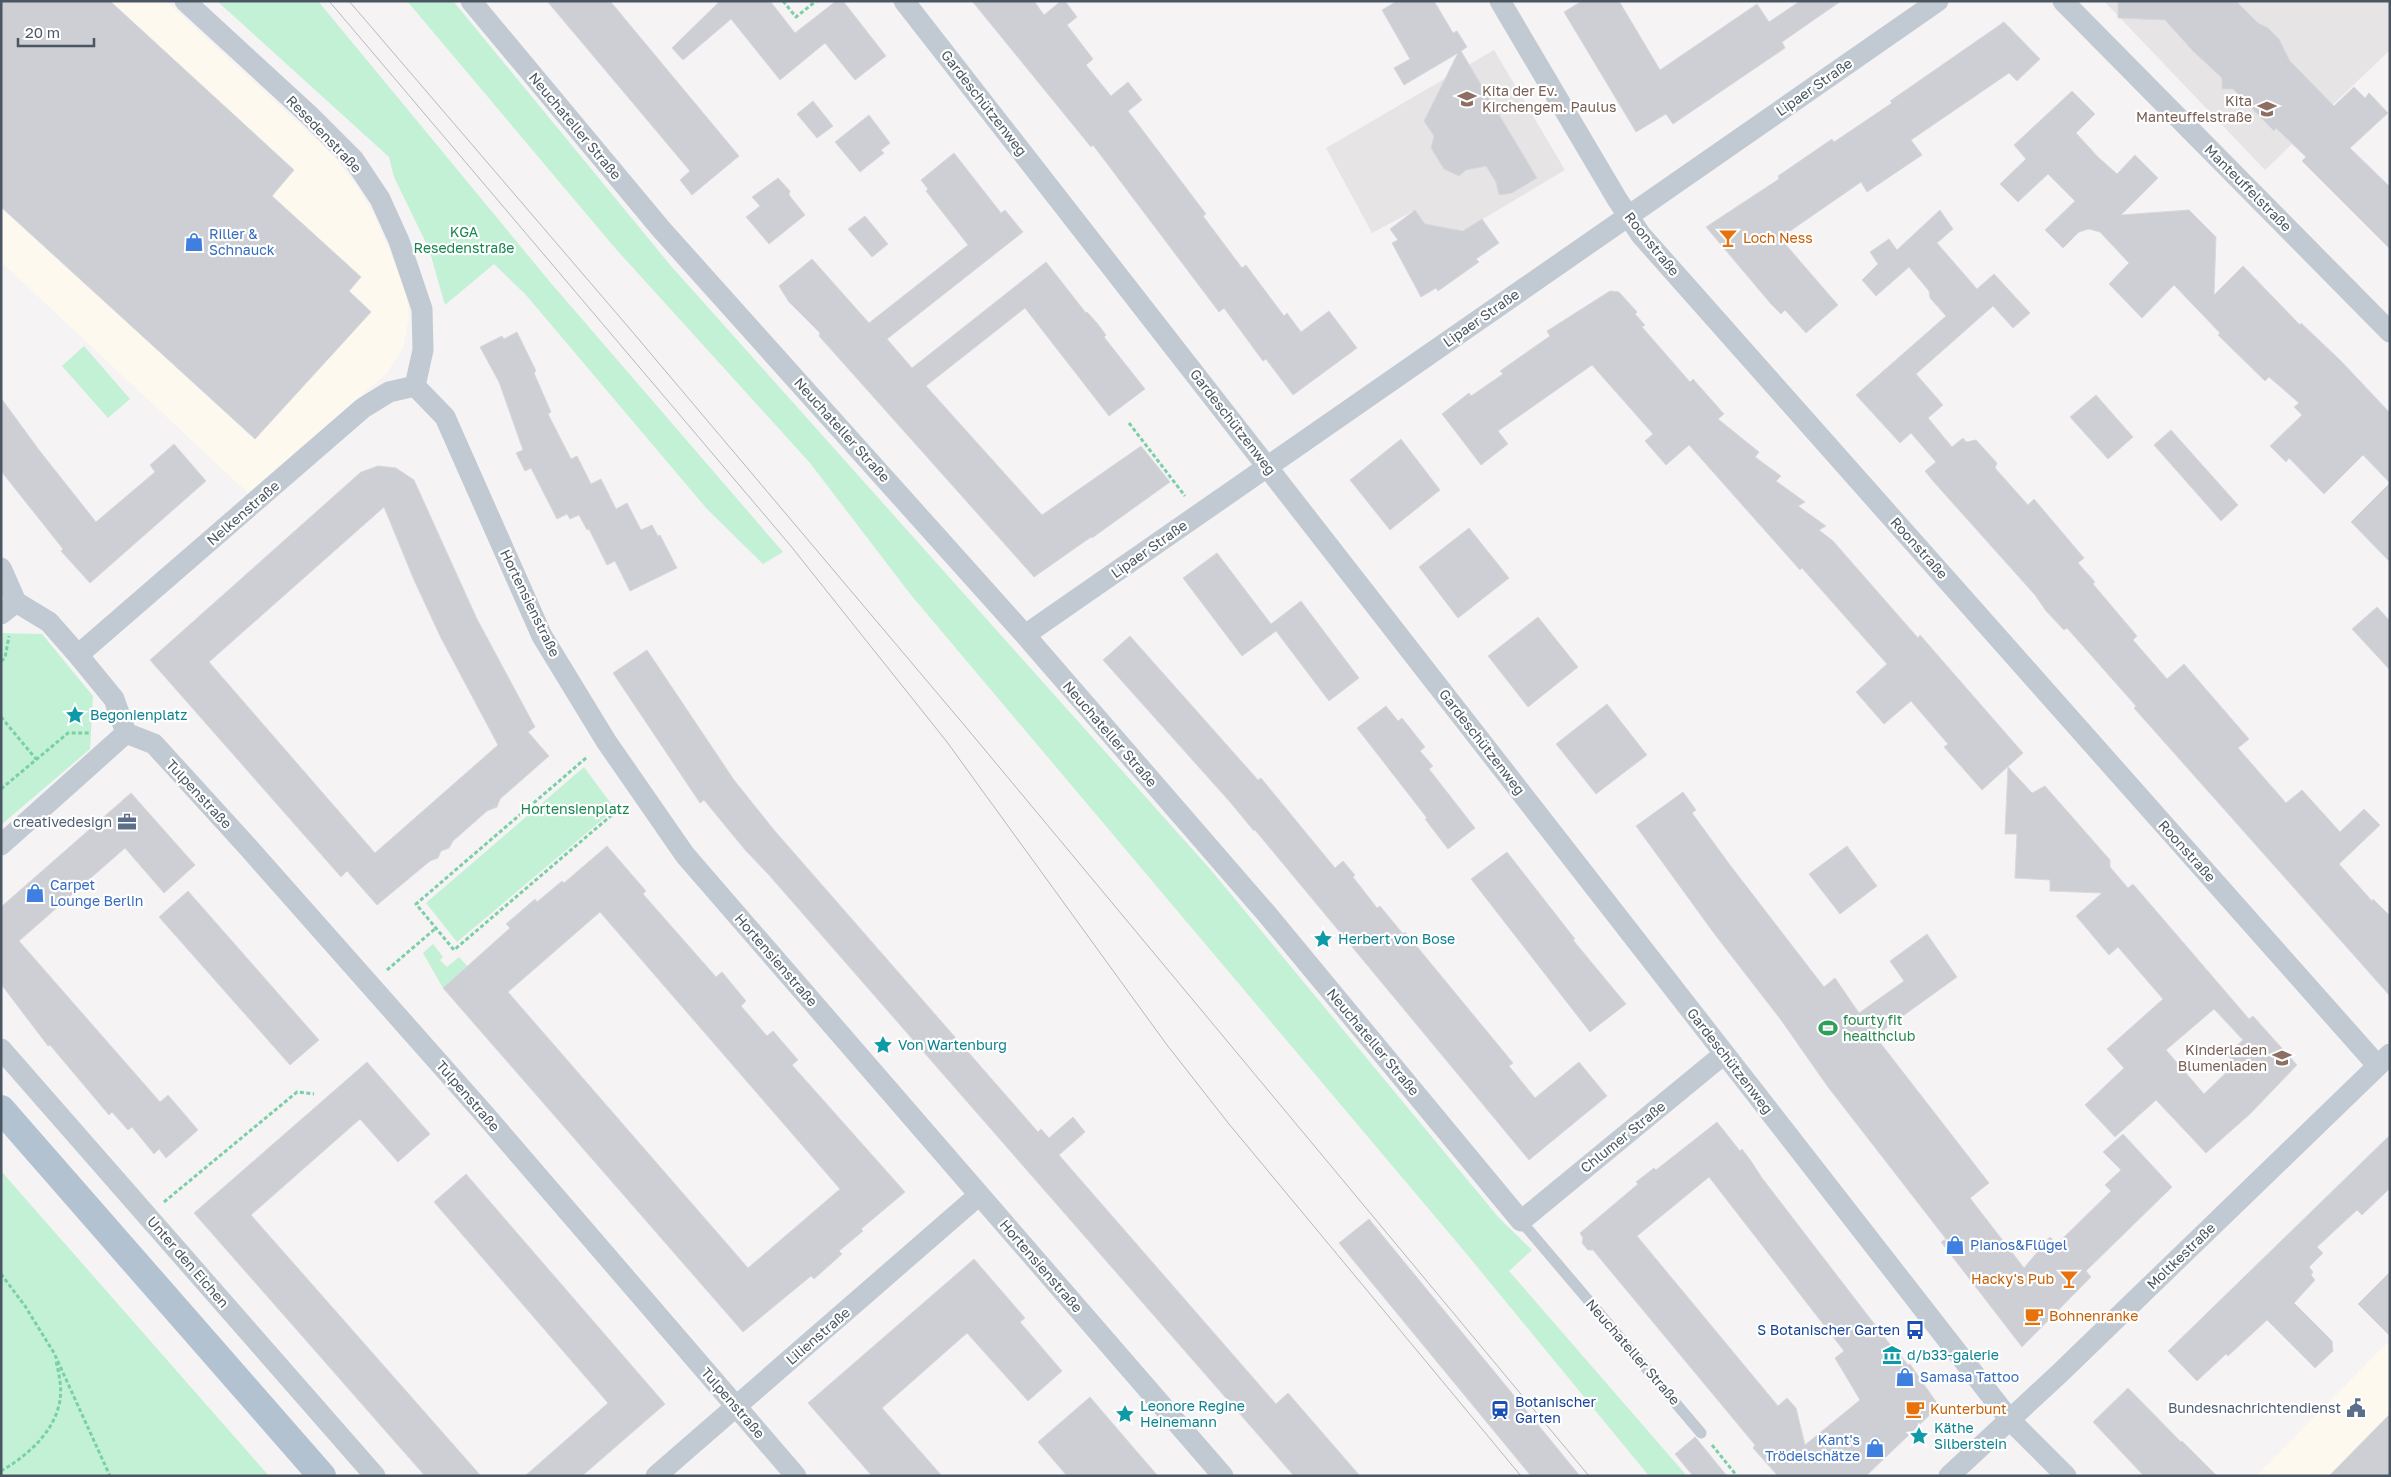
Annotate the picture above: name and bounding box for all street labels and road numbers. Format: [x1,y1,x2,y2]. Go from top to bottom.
street label: Gardeschützenweg [938,46,1031,159]
street label: Lipaer Straße [1772,54,1855,119]
street label: Neuchateller Straße [526,69,625,183]
street label: Resedenstraße [283,91,366,176]
street label: Manteuffelstraße [2201,141,2295,235]
street label: Roonstraße [1621,208,1683,279]
street label: Lipaer Straße [1439,285,1522,350]
street label: Gardeschützenweg [1187,365,1280,478]
street label: Neuchateller Straße [791,374,894,485]
street label: Nelkenstraße [203,477,282,549]
street label: Roonstraße [1887,513,1952,582]
street label: Lipaer Straße [1107,516,1190,581]
street label: Hortensienstraße [497,546,564,659]
street label: Neuchateller Straße [1060,677,1161,790]
street label: Gardeschützenweg [1436,685,1529,798]
street label: Tulpenstraße [163,756,236,832]
street label: Roonstraße [2155,816,2220,885]
street label: Hortensienstraße [731,910,821,1010]
street label: Neuchateller Straße [1324,985,1423,1099]
street label: Gardeschützenweg [1684,1004,1777,1117]
street label: Tulpenstraße [433,1057,504,1135]
street label: Chlumer Straße [1577,1097,1669,1176]
street label: Unter den Eichen [144,1213,233,1311]
street label: Hortensienstraße [996,1216,1086,1316]
street label: Moltkestraße [2143,1219,2218,1292]
street label: Neuchateller Straße [1583,1295,1684,1408]
street label: Lilienstraße [782,1303,853,1368]
street label: Tulpenstraße [698,1364,769,1442]

